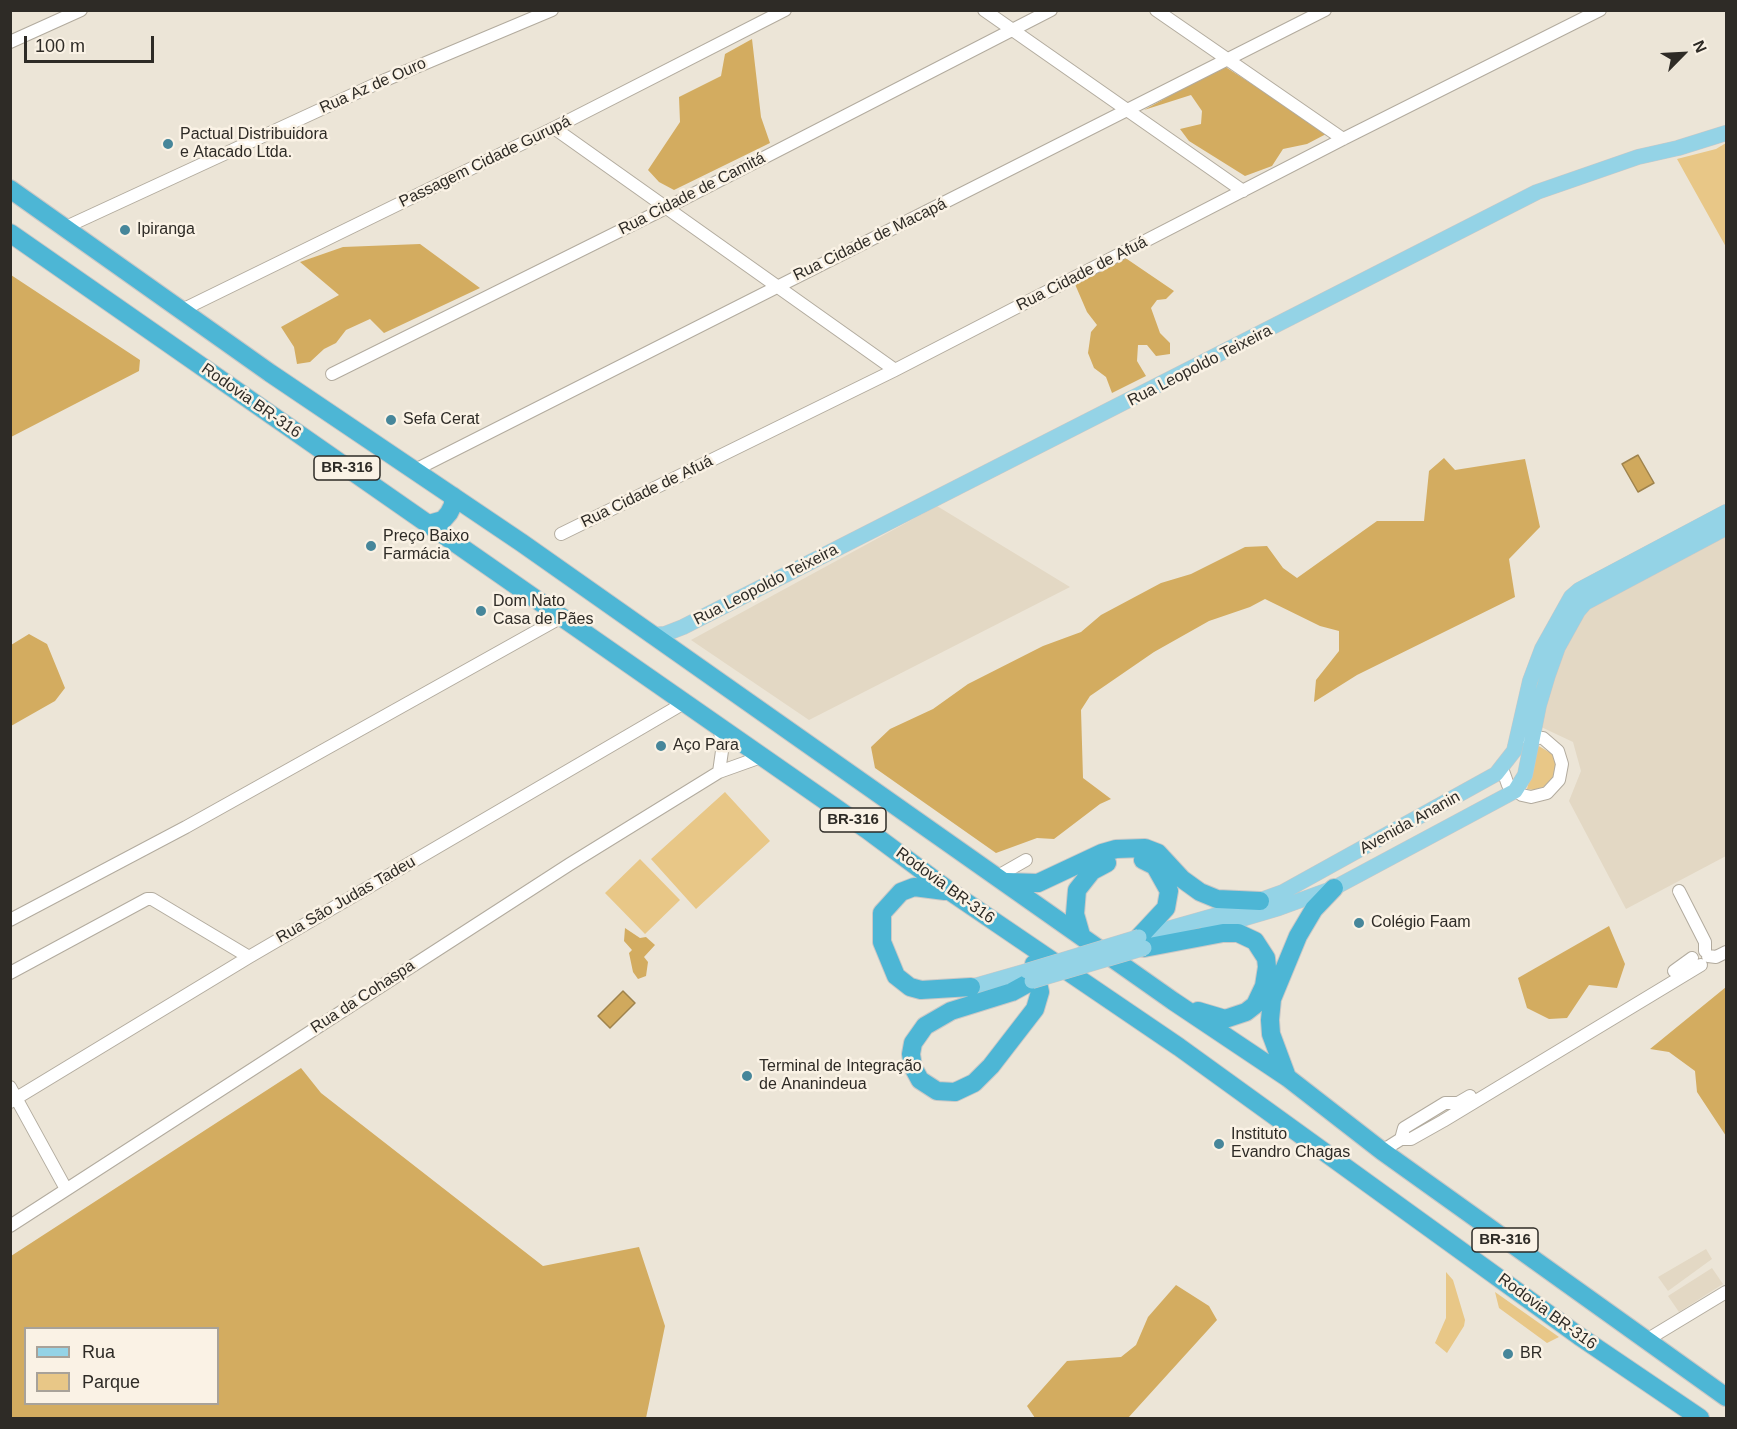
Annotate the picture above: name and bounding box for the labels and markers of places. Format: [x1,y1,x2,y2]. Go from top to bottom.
place label: Pactual Distribuidora e Atacado Ltda. [180,125,328,163]
marker: Pactual Distribuidora e Atacado Ltda. [161,137,175,151]
place label: Ipiranga [137,220,195,240]
marker: Ipiranga [118,223,132,237]
place label: Sefa Cerat [403,410,479,430]
marker: Sefa Cerat [384,413,398,427]
place label: Preço Baixo Farmácia [383,527,469,565]
marker: Preço Baixo Farmácia [364,539,378,553]
place label: Dom Nato Casa de Pães [493,592,594,630]
marker: Dom Nato Casa de Pães [474,604,488,618]
place label: Aço Para [673,736,739,756]
marker: Aço Para [654,739,668,753]
place label: Colégio Faam [1371,913,1471,933]
marker: Colégio Faam [1352,916,1366,930]
place label: Terminal de Integração de Ananindeua [759,1057,922,1095]
marker: Terminal de Integração de Ananindeua [740,1069,754,1083]
place label: Instituto Evandro Chagas [1231,1125,1350,1163]
marker: Instituto Evandro Chagas [1212,1137,1226,1151]
place label: BR [1520,1344,1542,1364]
marker: BR [1501,1347,1515,1361]

